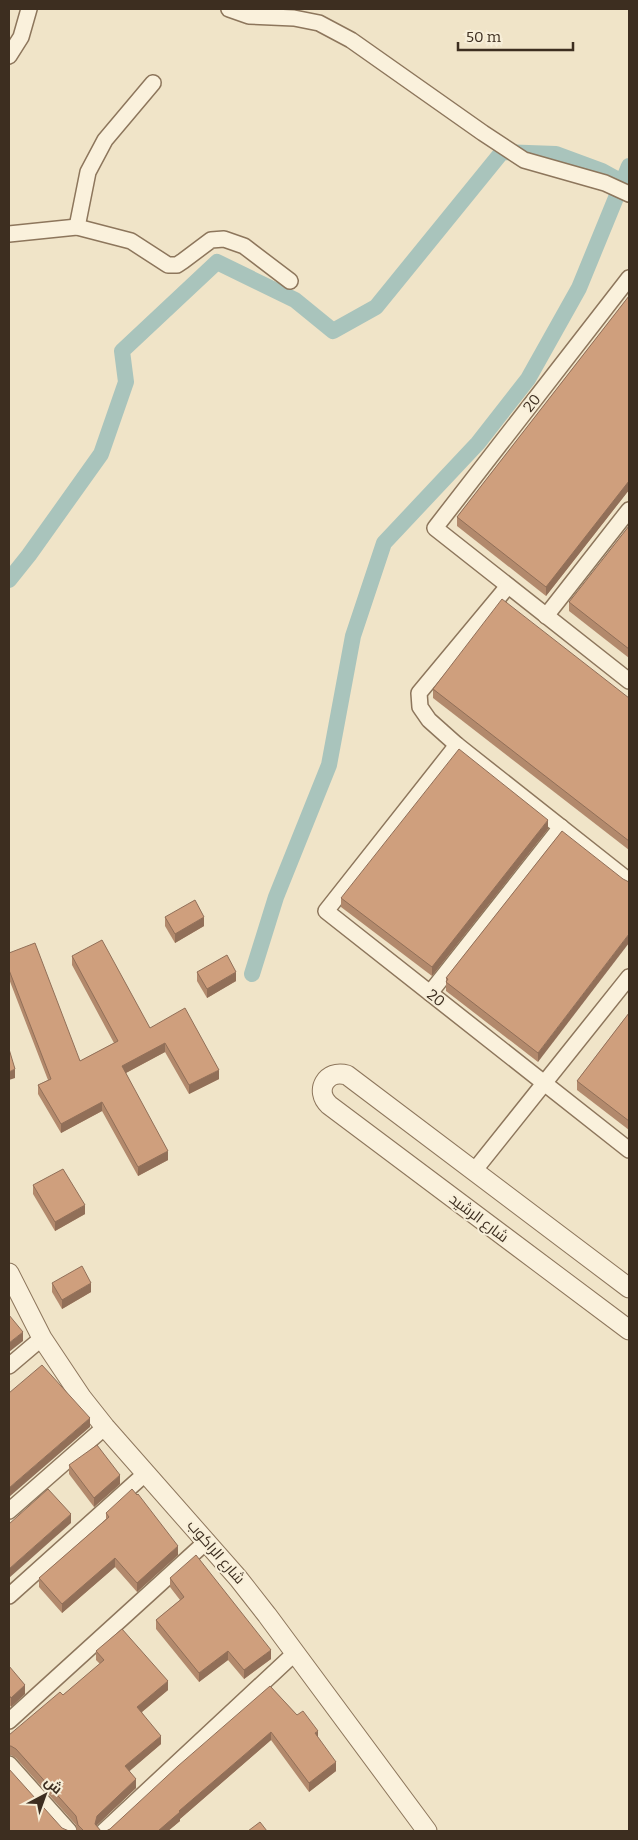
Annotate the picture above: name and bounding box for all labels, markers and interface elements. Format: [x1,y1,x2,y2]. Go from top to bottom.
scale bar [458,20,573,52]
text: 50 m [466,28,502,46]
street label: 20 [519,390,545,416]
street label: 20 [423,985,449,1011]
street label: شارع الرشيد [445,1190,512,1248]
street label: شارع الراكوب [182,1516,249,1589]
north arrow [20,1770,70,1820]
text: ش [41,1773,66,1798]

